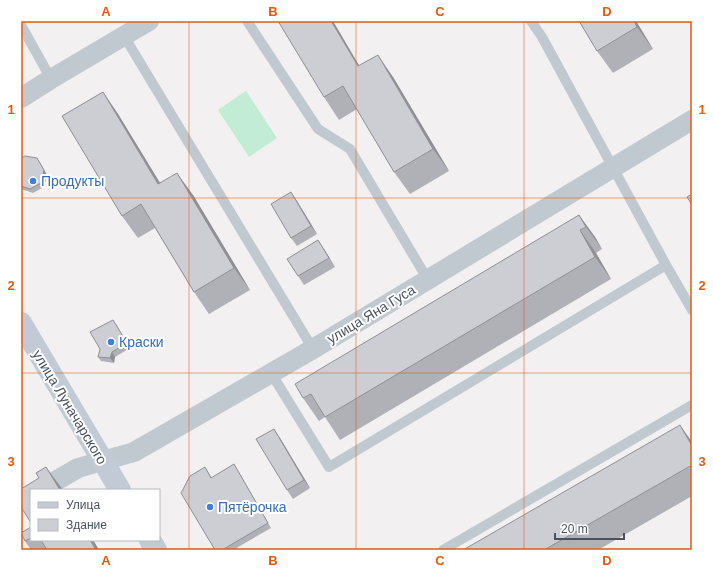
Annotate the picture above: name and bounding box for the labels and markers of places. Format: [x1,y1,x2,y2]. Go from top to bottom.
place label: Продукты [41,173,104,189]
marker: Продукты [28,176,38,186]
place label: Краски [119,334,164,350]
marker: Краски [106,337,116,347]
place label: Пятёрочка [218,499,287,515]
marker: Пятёрочка [205,502,215,512]

